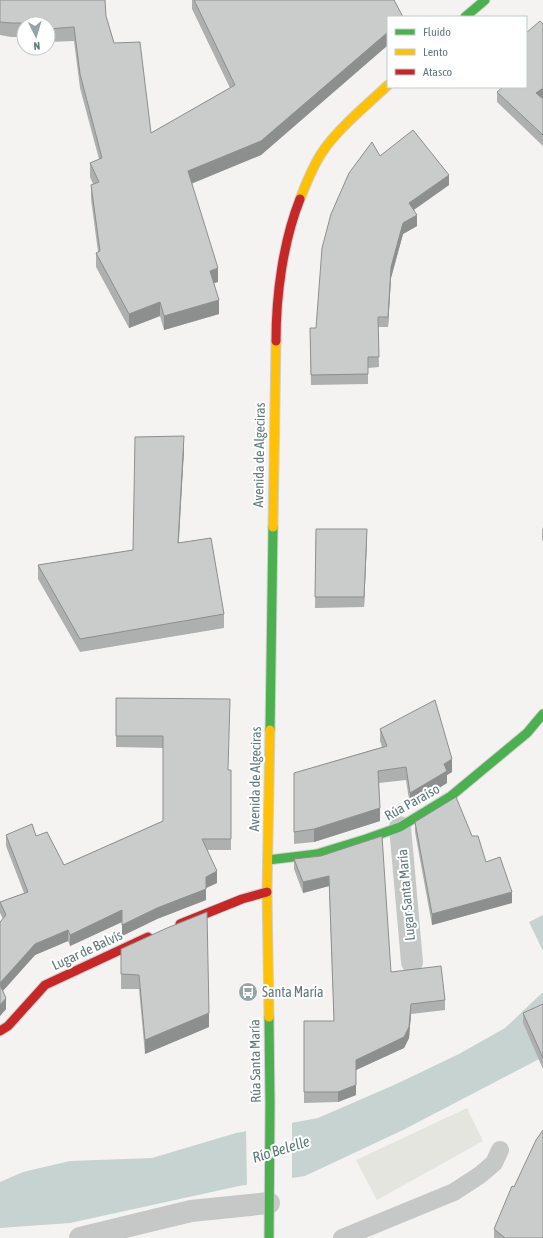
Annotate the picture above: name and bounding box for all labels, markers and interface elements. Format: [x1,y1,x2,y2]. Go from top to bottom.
north arrow [16,16,56,56]
legend [387,16,527,88]
text: Fluido [423,25,451,39]
text: N [33,40,41,52]
text: Lento [423,45,448,59]
text: Atasco [423,65,453,79]
street label: Avenida de Algeciras [250,402,268,508]
street label: Avenida de Algeciras [246,726,264,832]
street label: Rúa Paraíso [382,780,442,824]
street label: Lugar Santa María [394,849,418,941]
street label: Lugar de Balvís [49,927,125,973]
bus stop icon: Santa María [237,981,259,1003]
place label: Santa María [262,984,323,1000]
street label: Rúa Santa María [246,1019,264,1103]
water label: Río Belelle [250,1132,312,1166]

